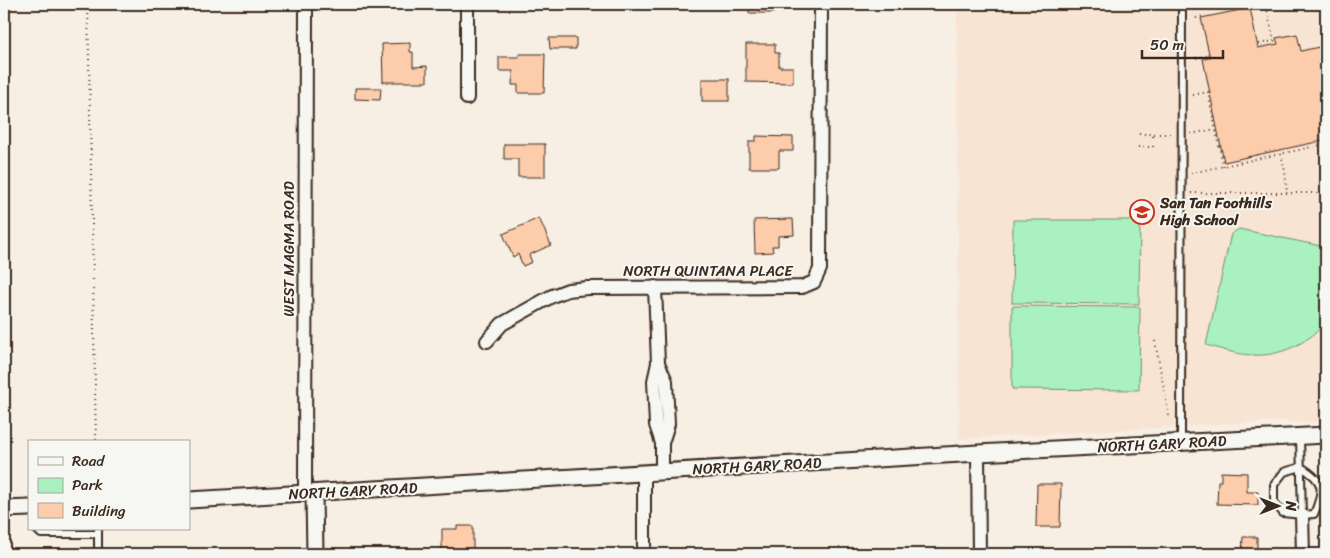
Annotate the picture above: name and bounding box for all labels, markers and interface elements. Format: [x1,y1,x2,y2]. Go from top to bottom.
scale bar [1142,28,1224,60]
text: 50 m [1150,32,1185,58]
street label: WEST MAGMA ROAD [276,181,302,317]
place label: San Tan Foothills High School [1159,190,1273,233]
school or university icon: San Tan Foothills High School [1129,199,1155,225]
street label: NORTH QUINTANA PLACE [623,258,794,284]
street label: NORTH GARY ROAD [1097,428,1227,460]
legend [28,440,190,530]
text: Road [72,448,105,474]
street label: NORTH GARY ROAD [692,450,822,482]
text: Park [72,472,103,498]
street label: NORTH GARY ROAD [288,475,418,507]
north arrow [1252,480,1302,530]
text: Building [72,498,126,524]
text: N [1278,500,1303,511]

